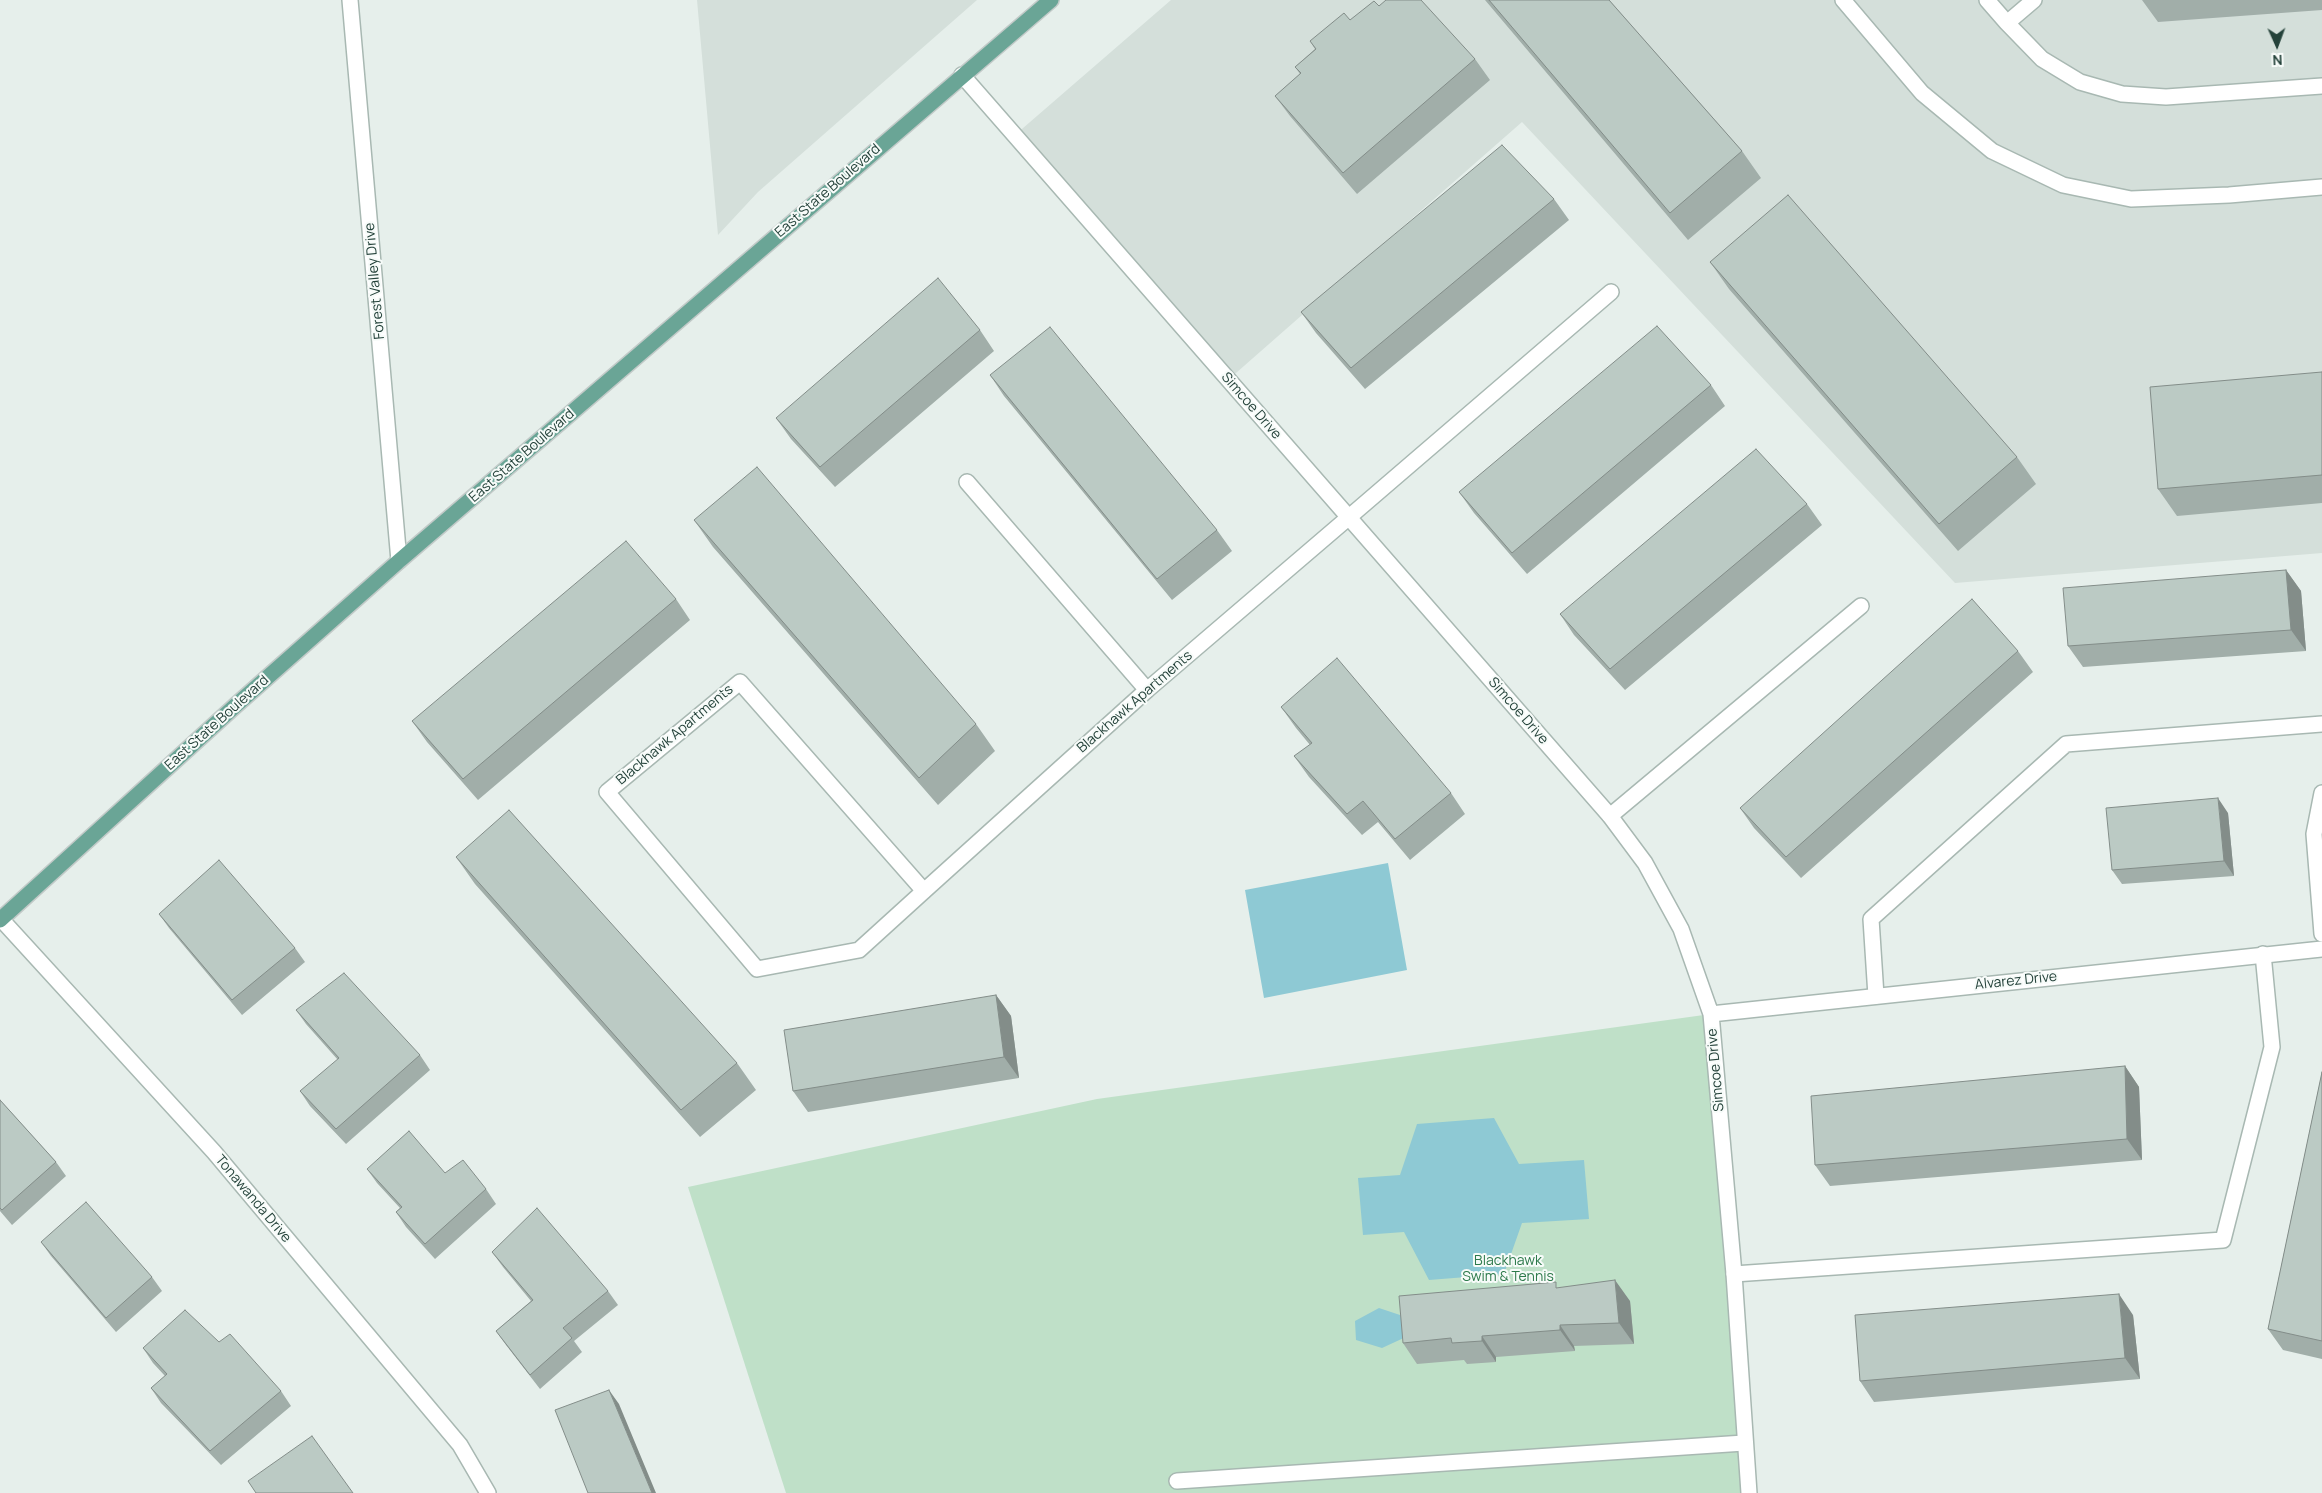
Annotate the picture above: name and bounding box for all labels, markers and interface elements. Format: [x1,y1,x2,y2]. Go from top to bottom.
north arrow [2252,20,2302,70]
text: N [2272,51,2283,70]
street label: East State Boulevard [772,141,884,241]
street label: Forest Valley Drive [362,222,388,340]
street label: Simcoe Drive [1217,369,1285,443]
street label: East State Boulevard [466,406,578,506]
street label: Blackhawk Apartments [1074,647,1196,757]
street label: East State Boulevard [162,672,272,774]
street label: Simcoe Drive [1484,674,1552,748]
street label: Blackhawk Apartments [613,681,737,789]
street label: Alvarez Drive [1974,968,2058,994]
street label: Simcoe Drive [1704,1028,1728,1112]
street label: Tonawanda Drive [211,1152,295,1246]
park label: Blackhawk Swim & Tennis [1462,1253,1554,1285]

